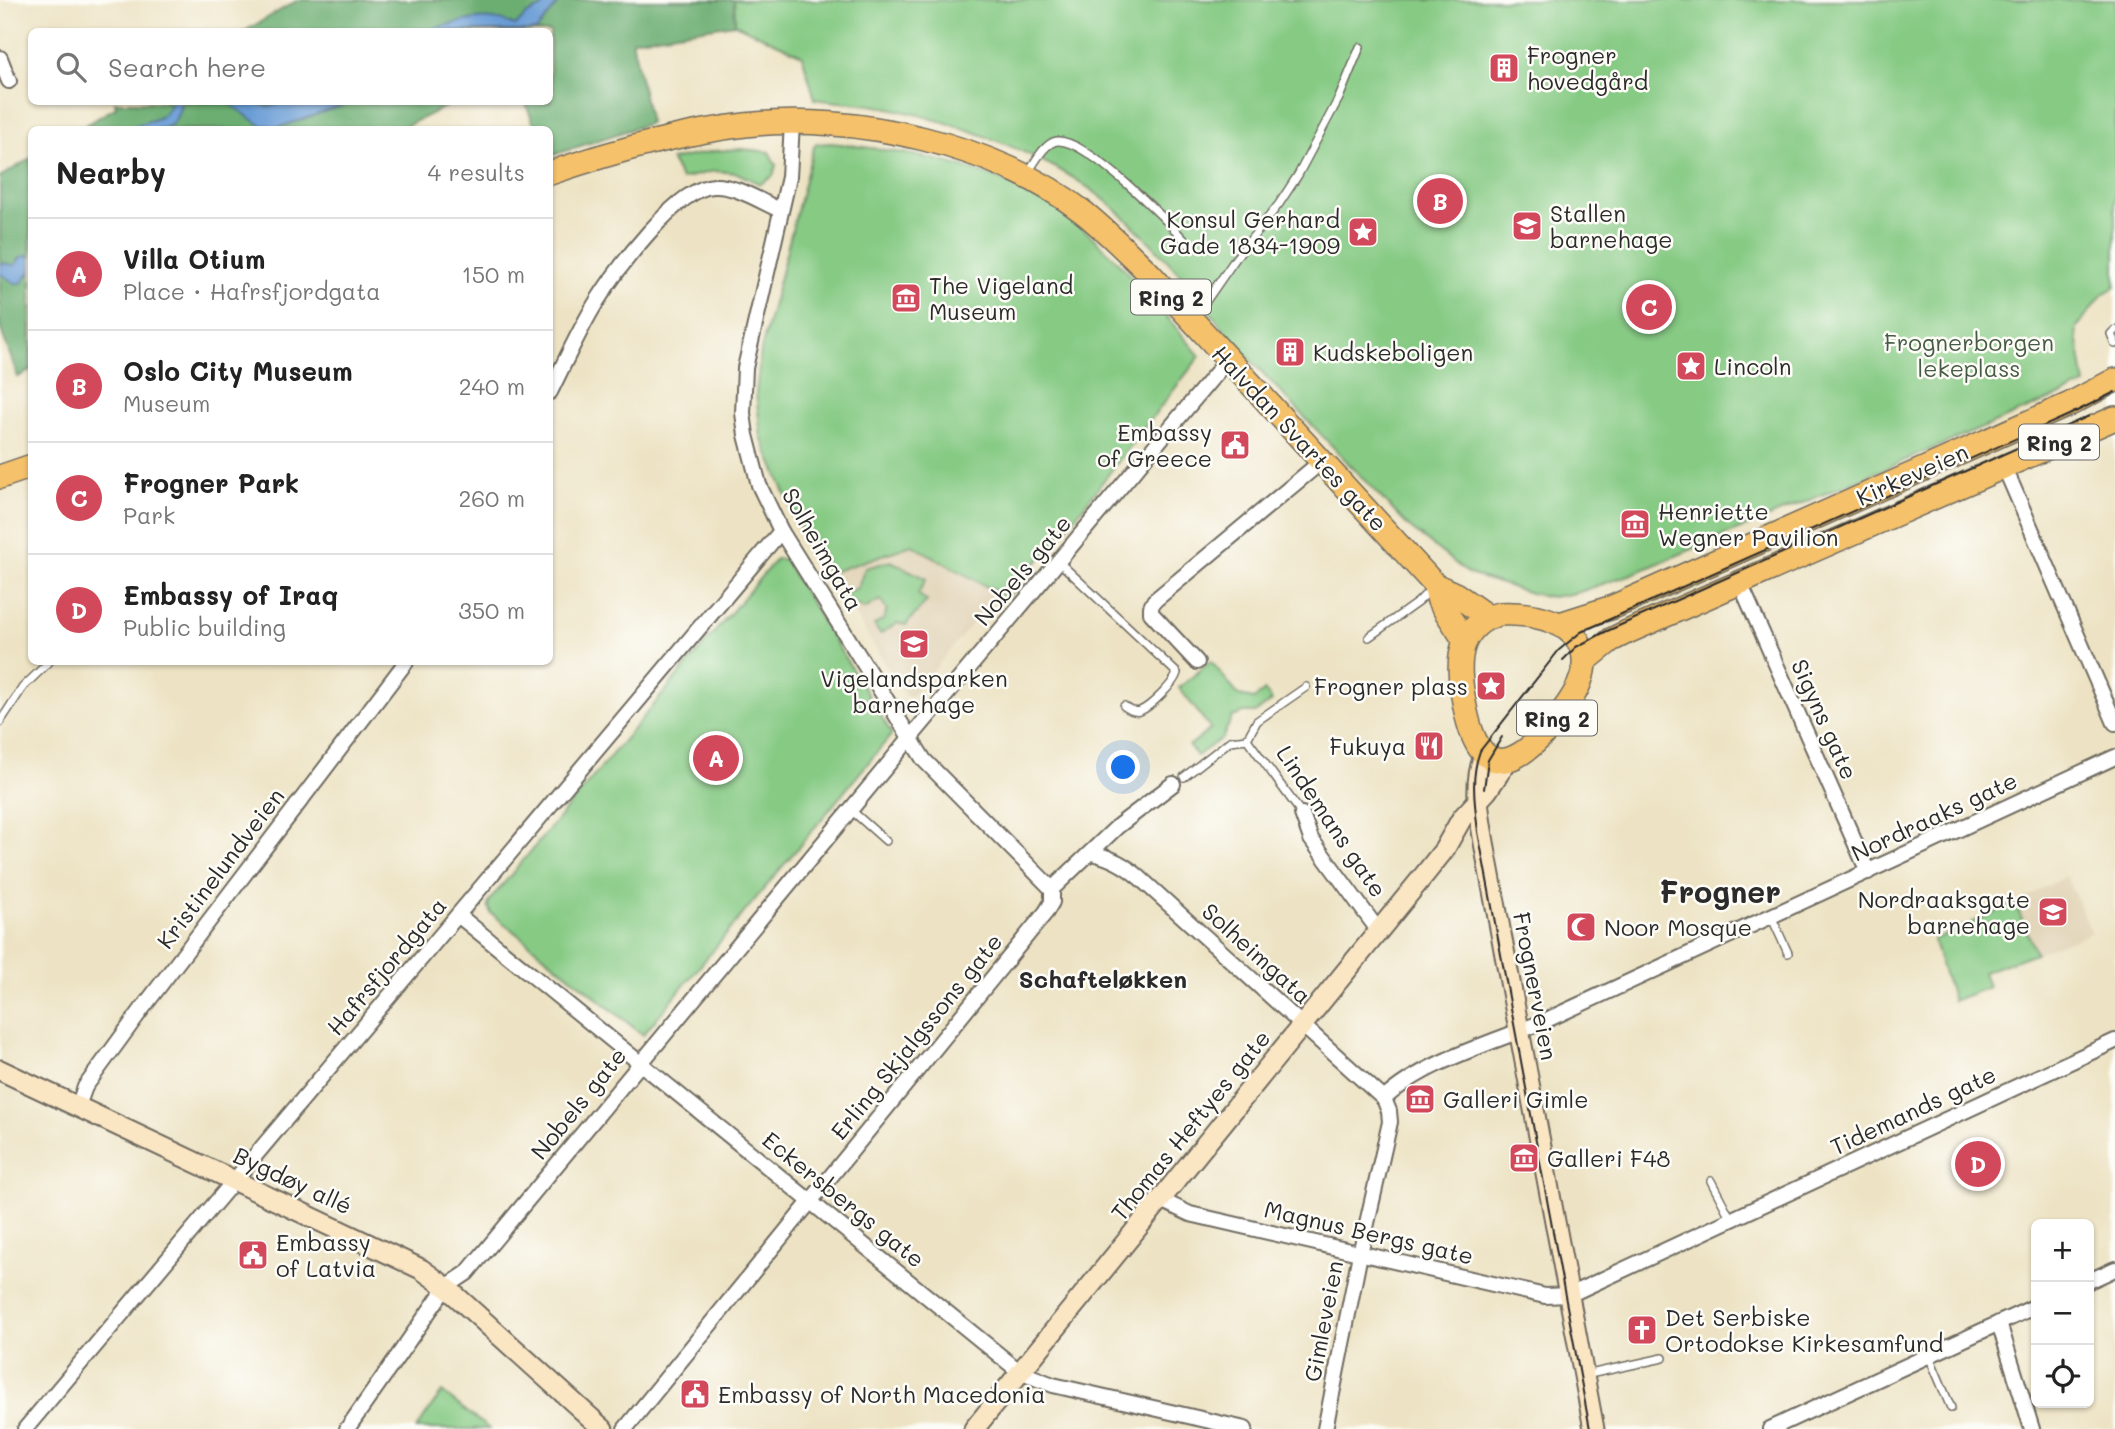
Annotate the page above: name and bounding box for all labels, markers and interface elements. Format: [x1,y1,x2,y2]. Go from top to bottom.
search box [28,28,553,105]
place label: Frogner hovedgård [1527,40,1648,96]
icon: search [52,48,90,86]
text: Search here [108,50,266,84]
building icon: Frogner hovedgård [1487,51,1521,85]
text: Nearby [56,152,166,192]
text: 4 results [428,157,525,187]
pin: B [1417,175,1463,227]
place label: Stallen barnehage [1550,198,1672,254]
place label: Konsul Gerhard Gade 1834-1909 [1160,204,1340,260]
school or university icon: Stallen barnehage [1510,209,1544,243]
place icon: Konsul Gerhard Gade 1834-1909 [1346,215,1380,249]
text: Villa Otium [123,242,265,276]
text: A [71,259,87,289]
text: 150 m [461,259,525,289]
place label: The Vigeland Museum [929,270,1073,326]
text: Place · Hafrsfjordgata [123,276,381,306]
road number: Ring 2 [1131,280,1211,314]
museum icon: The Vigeland Museum [889,281,923,315]
pin: C [1626,281,1672,333]
park label: Frognerborgen lekeplass [1884,327,2054,383]
building icon: Kudskeboligen [1273,335,1307,369]
place label: Kudskeboligen [1313,337,1473,367]
street label: Halvdan Svartes gate [1206,339,1394,537]
place icon: Lincoln [1674,349,1708,383]
place label: Lincoln [1714,351,1792,381]
text: Oslo City Museum [123,354,353,388]
text: B [71,371,87,401]
text: 240 m [459,371,525,401]
text: Museum [123,388,210,418]
place label: Embassy of Greece [1097,417,1212,473]
road number: Ring 2 [2019,424,2099,460]
public building icon: Embassy of Greece [1218,428,1252,462]
street label: Kirkeveien [1851,436,1973,512]
text: Frogner Park [123,466,299,500]
street label: Solheimgata [776,482,870,616]
text: C [70,483,88,513]
text: 260 m [458,483,525,513]
place label: Henriette Wegner Pavilion [1658,496,1838,552]
text: Park [123,500,175,530]
museum icon: Henriette Wegner Pavilion [1618,507,1652,541]
street label: Nobels gate [967,508,1077,632]
text: Embassy of Iraq [123,578,338,612]
text: D [71,595,87,625]
text: 350 m [458,595,525,625]
text: Public building [123,612,286,642]
school or university icon: Vigelandsparken barnehage [897,627,931,661]
street label: Sigyns gate [1785,654,1865,784]
place label: Vigelandsparken barnehage [820,663,1008,719]
place icon: Frogner plass [1474,669,1508,703]
place label: Frogner plass [1314,671,1468,701]
road number: Ring 2 [1517,700,1597,736]
restaurant icon: Fukuya [1412,729,1446,763]
place label: Fukuya [1329,731,1406,761]
pin: A [693,732,739,784]
street label: Lindemans gate [1270,739,1394,903]
your location [1106,750,1140,784]
street label: Nordraaks gate [1846,764,2022,868]
street label: Kristinelundveien [150,782,290,954]
district label: Frogner [1659,871,1781,911]
place label: Nordraaksgate barnehage [1858,884,2030,940]
street label: Hafrsfjordgata [320,891,452,1041]
school or university icon: Nordraaksgate barnehage [2036,895,2070,929]
street label: Solheimgata [1196,896,1318,1010]
street label: Frognerveien [1507,909,1565,1063]
mosque icon: Noor Mosque [1564,910,1598,944]
place label: Noor Mosque [1604,912,1752,942]
street label: Erling Skjalgssons gate [824,927,1008,1145]
district label: Schafteløkken [1019,963,1187,994]
street label: Thomas Heftyes gate [1104,1023,1276,1227]
street label: Nobels gate [524,1041,632,1165]
street label: Tidemands gate [1825,1059,2001,1161]
museum icon: Galleri Gimle [1403,1082,1437,1116]
place label: Galleri Gimle [1443,1084,1589,1114]
street label: Eckersbergs gate [757,1124,931,1274]
pin: D [1955,1138,2001,1190]
street label: Bygdøy allé [229,1139,357,1221]
museum icon: Galleri F48 [1507,1141,1541,1175]
place label: Galleri F48 [1547,1143,1670,1173]
street label: Magnus Bergs gate [1261,1193,1477,1271]
map controls [2031,1219,2094,1408]
button: + [2031,1219,2094,1282]
place label: Embassy of Latvia [276,1227,376,1283]
public building icon: Embassy of Latvia [236,1238,270,1272]
street label: Gimleveien [1297,1258,1349,1384]
button: − [2031,1282,2094,1345]
place label: Det Serbiske Ortodokse Kirkesamfund [1665,1302,1943,1358]
church icon: Det Serbiske Ortodokse Kirkesamfund [1625,1313,1659,1347]
button: locate [2031,1345,2094,1408]
public building icon: Embassy of North Macedonia [678,1377,712,1411]
place label: Embassy of North Macedonia [718,1379,1046,1409]

